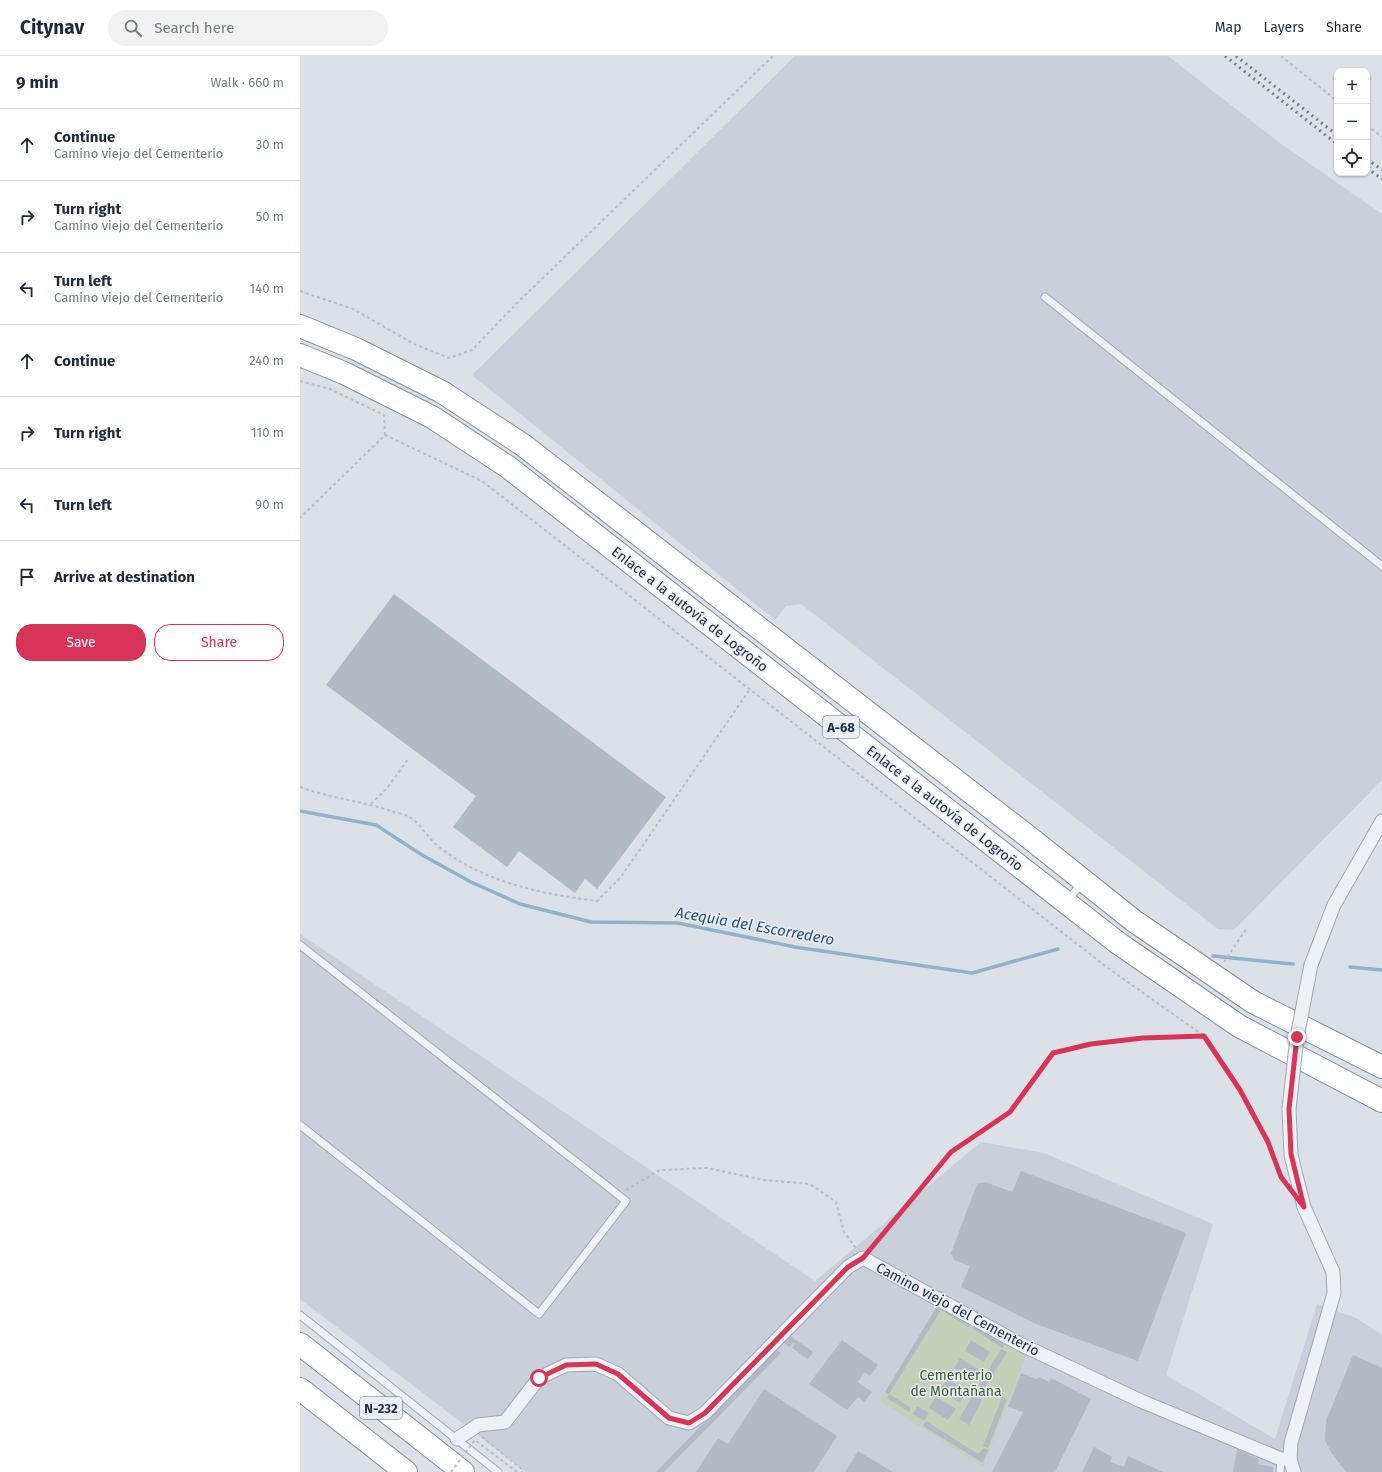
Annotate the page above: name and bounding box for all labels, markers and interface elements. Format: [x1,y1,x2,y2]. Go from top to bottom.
search box [108,10,388,46]
text: Citynav [20,16,84,39]
icon: search [122,17,144,39]
text: Search here [154,19,234,37]
text: Map [1215,19,1241,36]
text: Layers [1263,19,1304,36]
text: Share [1326,19,1362,36]
map controls [1334,68,1370,176]
button: + [1334,68,1370,104]
text: 9 min [16,72,59,93]
text: Walk · 660 m [211,75,284,90]
button: − [1334,104,1370,140]
text: Continue [54,128,115,146]
icon: ahead [16,134,38,156]
text: 30 m [256,137,284,152]
button: locate [1334,140,1370,176]
text: Camino viejo del Cementerio [54,146,223,161]
text: Turn right [54,200,121,218]
icon: right [16,206,38,228]
text: 50 m [256,209,284,224]
text: Camino viejo del Cementerio [54,218,223,233]
text: Turn left [54,272,112,290]
icon: left [16,278,38,300]
text: 140 m [250,281,284,296]
text: Camino viejo del Cementerio [54,290,223,305]
icon: ahead [16,350,38,372]
text: Continue [54,352,115,370]
text: 240 m [249,353,284,368]
icon: right [16,422,38,444]
text: Turn right [54,424,121,442]
text: 110 m [251,425,284,440]
icon: left [16,494,38,516]
text: Turn left [54,496,112,514]
text: 90 m [255,497,284,512]
street label: Enlace a la autovía de Logroño [608,543,771,676]
icon: arrive [16,566,38,588]
text: Arrive at destination [54,568,195,586]
button: Save [16,624,146,661]
button: Share [154,624,284,661]
road number: A-68 [823,716,859,738]
street label: Enlace a la autovía de Logroño [863,742,1026,875]
water label: Acequia del Escorredero [673,903,836,949]
route end [1288,1028,1306,1046]
street label: Camino viejo del Cementerio [873,1259,1042,1360]
park label: Cementerio de Montañana [910,1367,1002,1400]
route start [530,1369,548,1387]
road number: N-232 [360,1397,402,1419]

